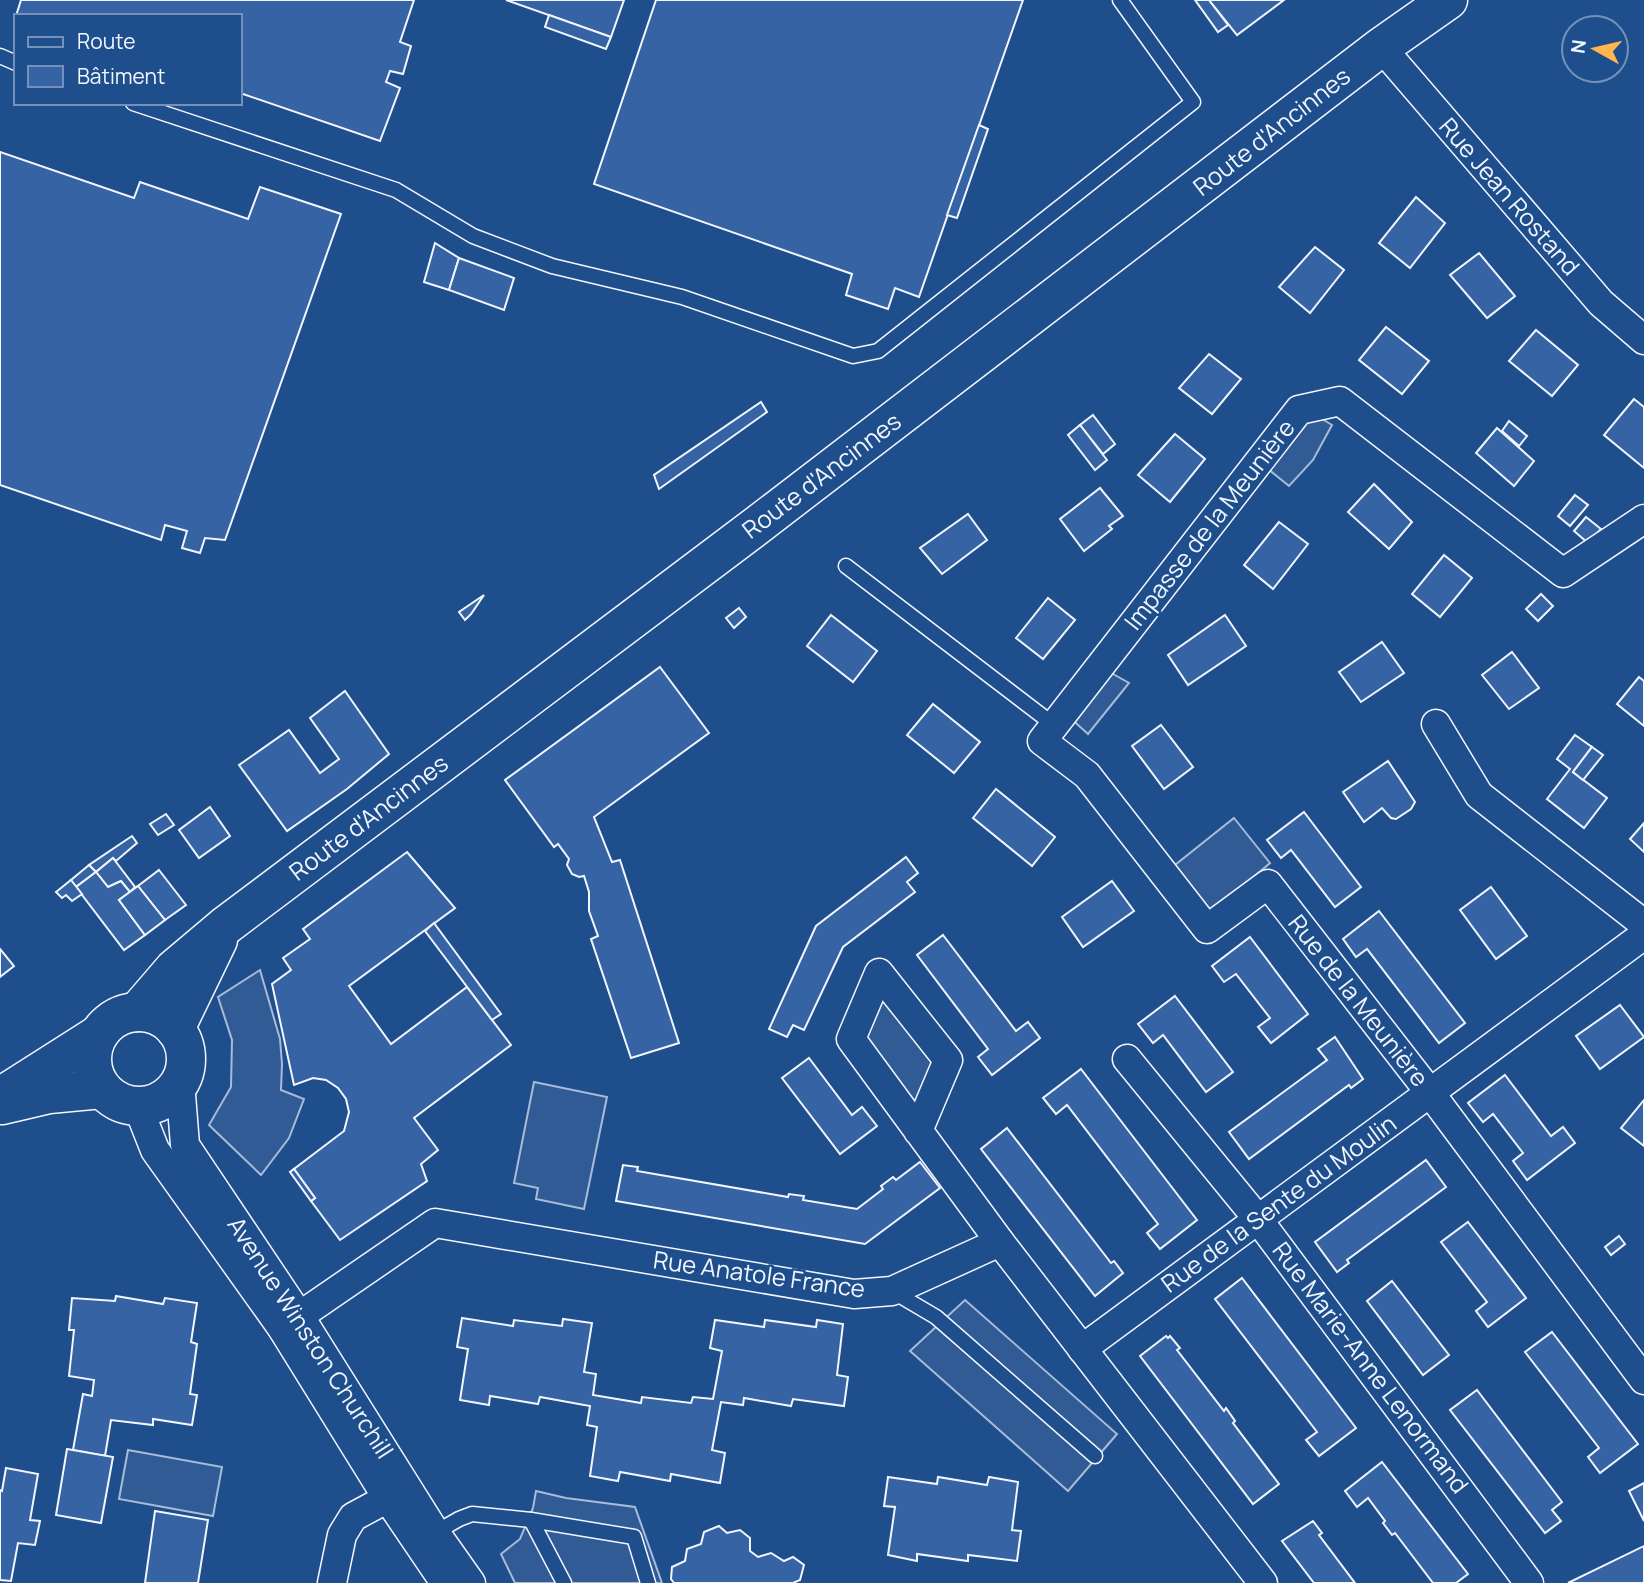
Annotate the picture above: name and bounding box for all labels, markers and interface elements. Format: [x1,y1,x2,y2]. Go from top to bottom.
legend [14,14,242,105]
north arrow [1560,14,1630,84]
text: Route [77,27,135,55]
text: N [1564,38,1592,55]
street label: Route d'Ancinnes [1186,59,1356,203]
text: Bâtiment [77,62,165,90]
street label: Rue Jean Rostand [1433,110,1588,282]
street label: Route d'Ancinnes [735,404,907,545]
street label: Impasse de la Meunière [1116,412,1302,636]
street label: Route d'Ancinnes [282,746,454,887]
street label: Rue de la Meunière [1282,907,1437,1093]
street label: Rue de la Sente du Moulin [1154,1106,1402,1299]
street label: Avenue Winston Churchill [221,1210,402,1465]
street label: Rue Marie-Anne Lenormand [1266,1235,1477,1500]
street label: Rue Anatole France [651,1242,867,1305]

